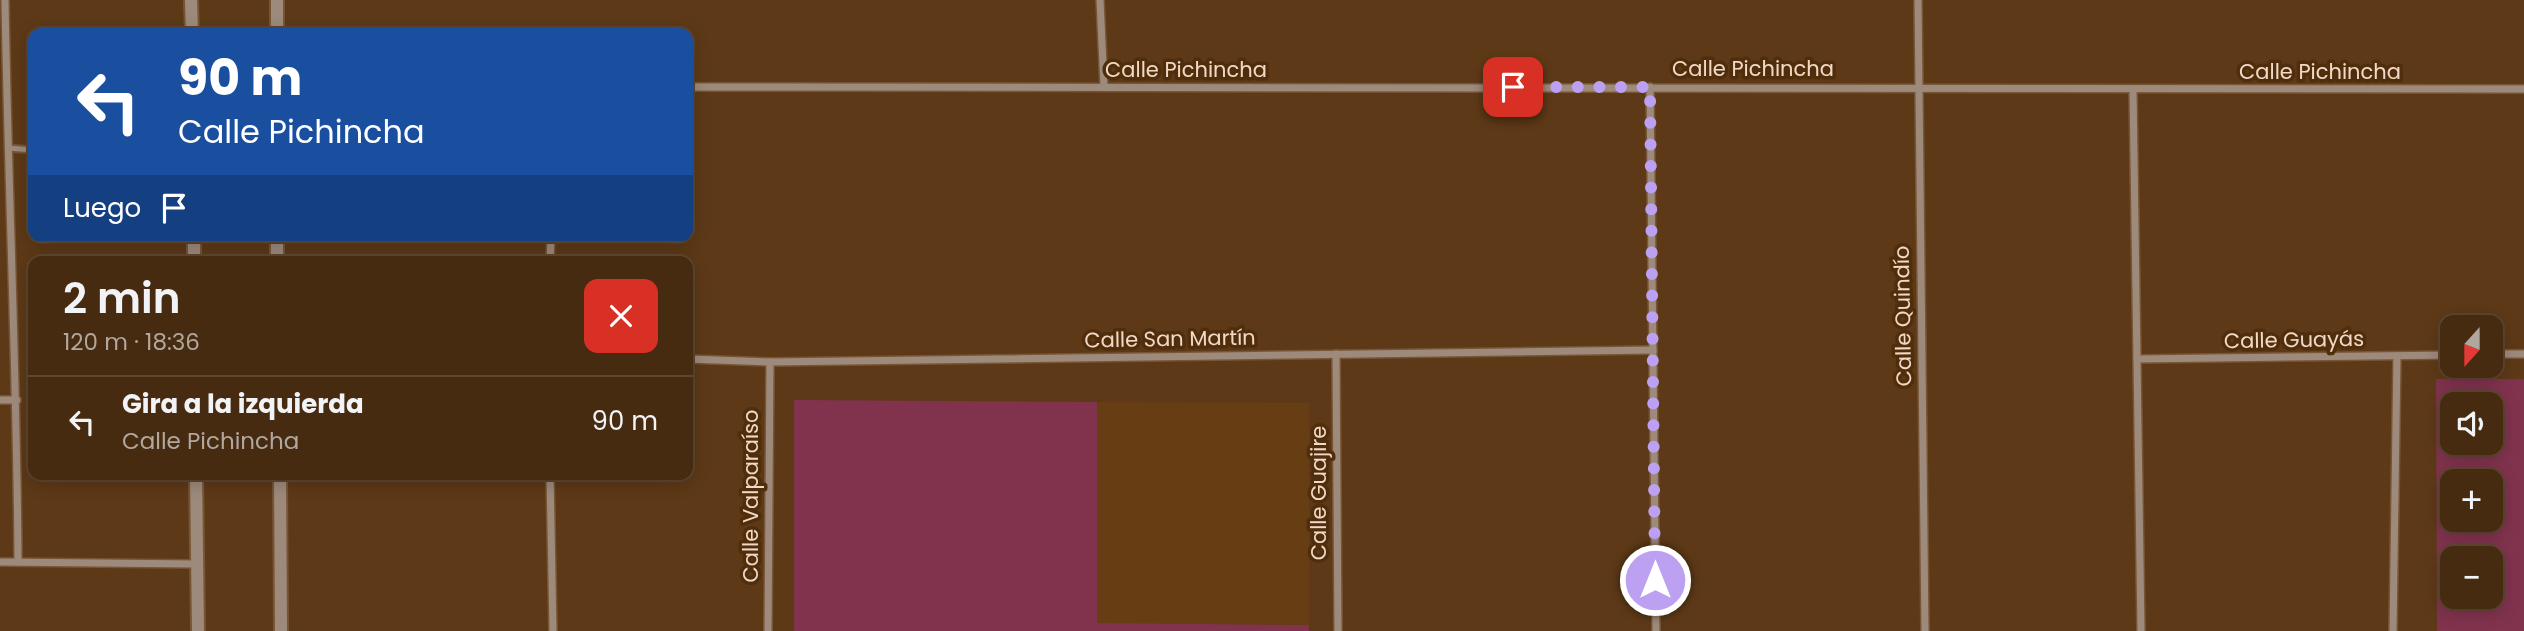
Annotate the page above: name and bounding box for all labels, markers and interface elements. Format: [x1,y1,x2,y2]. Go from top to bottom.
text: 90 m [178,44,302,112]
street label: Calle Pichincha [1672,54,1834,83]
street label: Calle Pichincha [1105,55,1267,84]
icon: left [63,56,154,147]
pin [1483,57,1543,117]
street label: Calle Pichincha [2239,57,2401,86]
icon: arrive [1494,68,1532,106]
text: Calle Pichincha [178,109,425,154]
icon: arrive [155,189,193,227]
text: Luego [63,190,141,226]
street label: Calle Quindío [1887,245,1918,387]
text: 2 min [63,269,181,328]
button: close [584,279,658,353]
north arrow [2440,315,2502,378]
map controls [2440,315,2503,609]
street label: Calle San Martín [1084,323,1256,354]
street label: Calle Guayás [2224,324,2364,355]
text: 120 m · 18:36 [63,326,200,358]
text: Gira a la izquierda [122,386,364,422]
button: sound [2440,392,2503,455]
icon: left [63,403,101,441]
text: 90 m [592,403,658,439]
street label: Calle Valparaíso [736,410,765,582]
text: Calle Pichincha [122,425,299,457]
street label: Calle Guajire [1304,426,1333,560]
button: + [2440,469,2503,532]
position arrow [1618,543,1692,617]
button: − [2440,546,2503,609]

